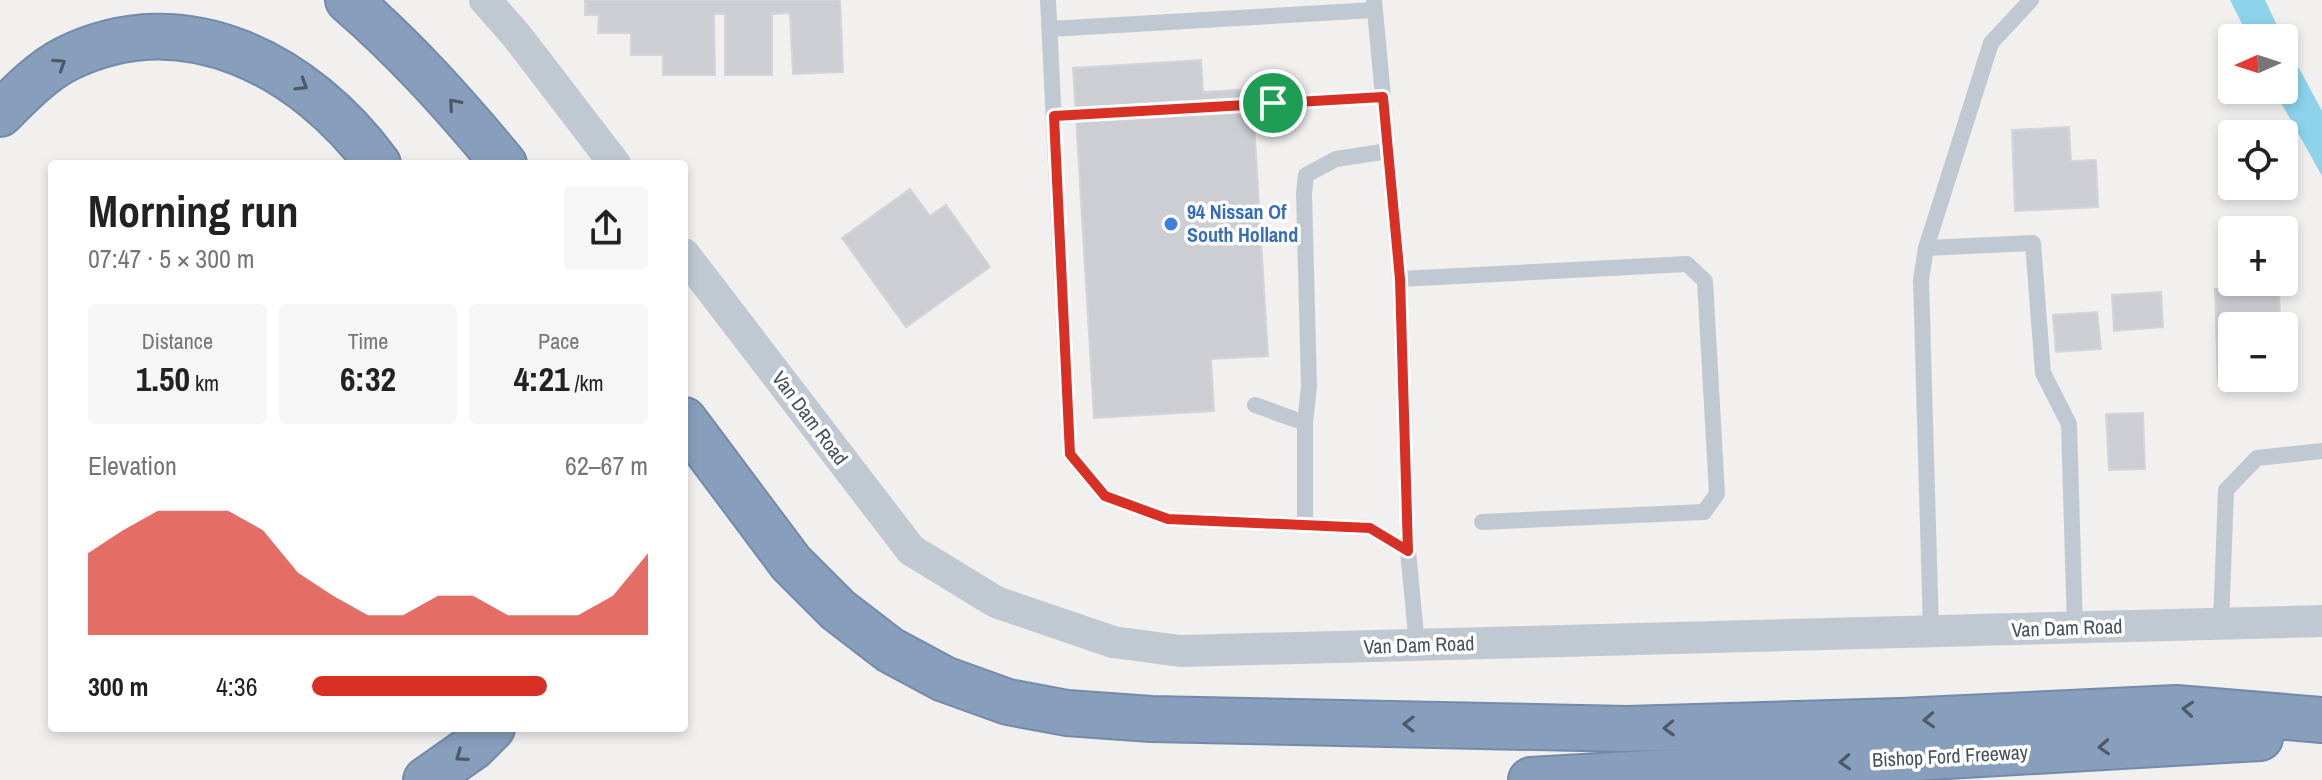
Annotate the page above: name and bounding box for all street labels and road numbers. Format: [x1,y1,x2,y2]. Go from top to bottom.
street label: Van Dam Road [766,365,855,470]
street label: Van Dam Road [2011,612,2123,643]
street label: Van Dam Road [1363,629,1475,660]
street label: Bishop Ford Freeway [1871,738,2029,773]

